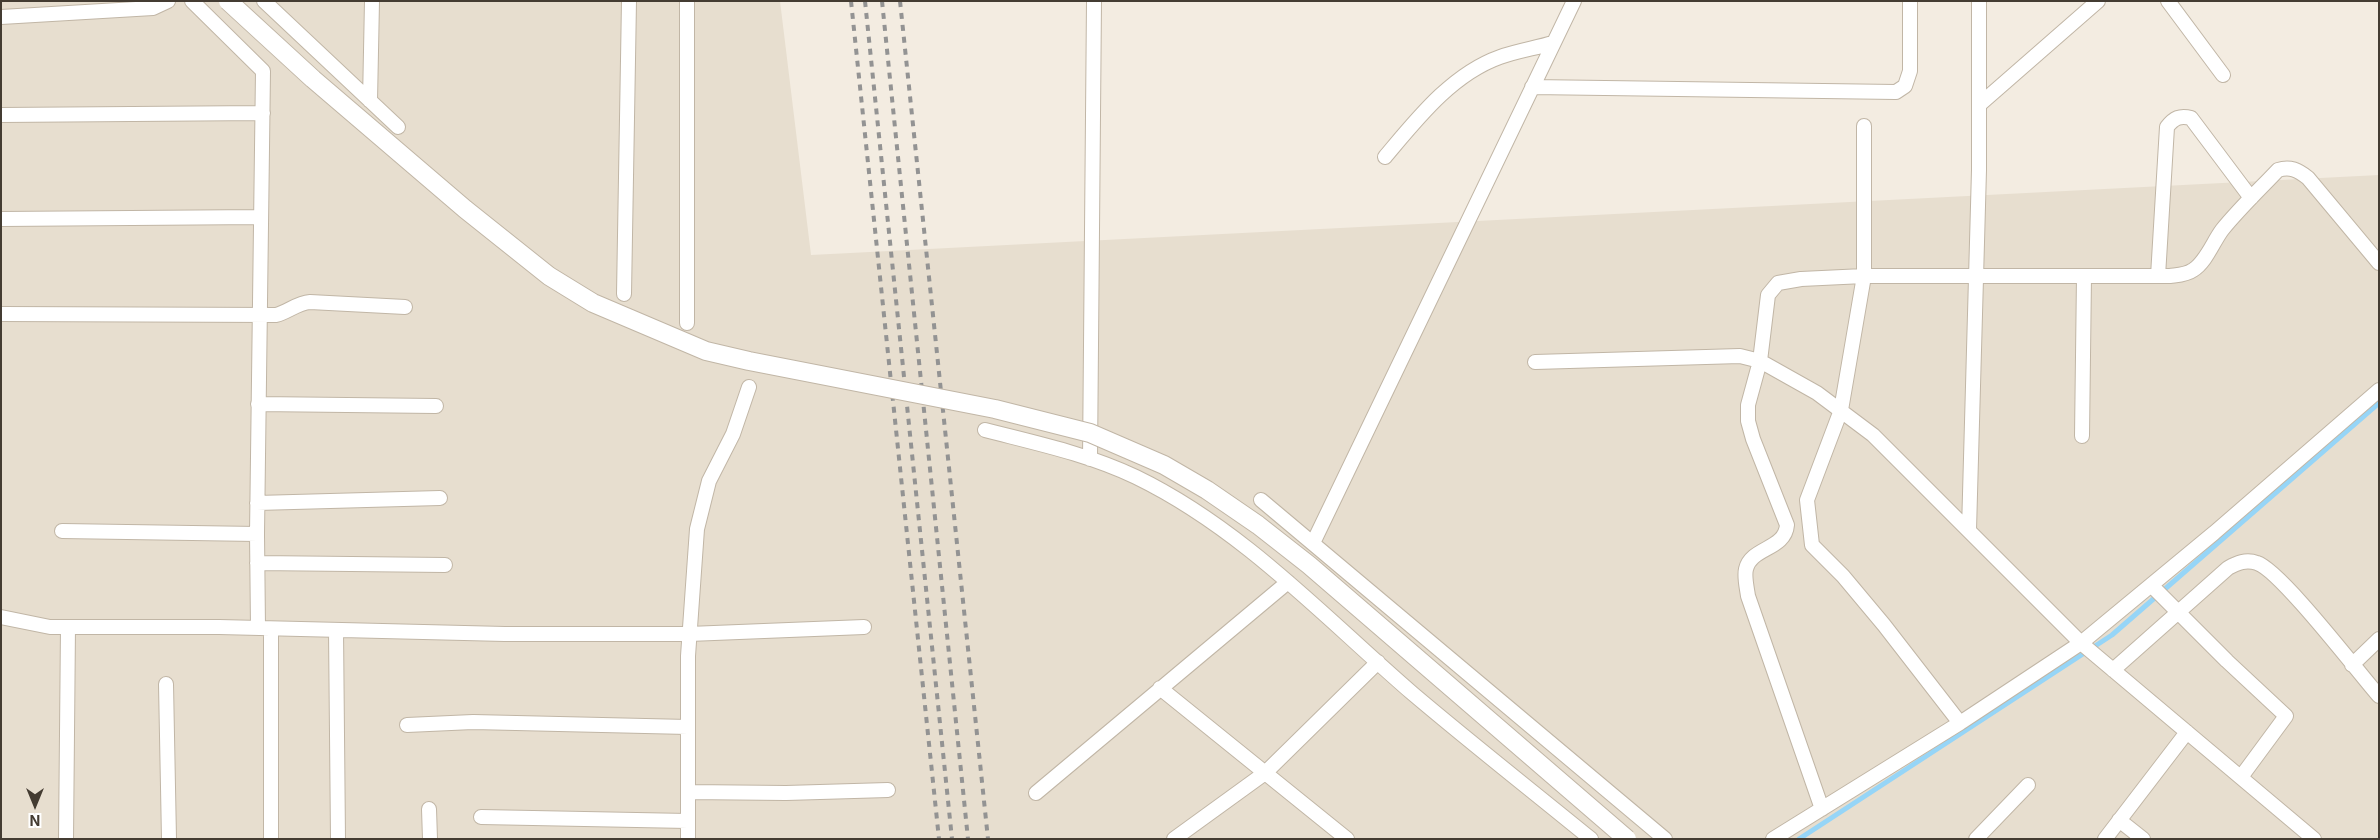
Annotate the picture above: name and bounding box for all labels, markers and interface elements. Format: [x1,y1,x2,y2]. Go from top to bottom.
north arrow [10,780,60,830]
text: N [30,812,40,829]

